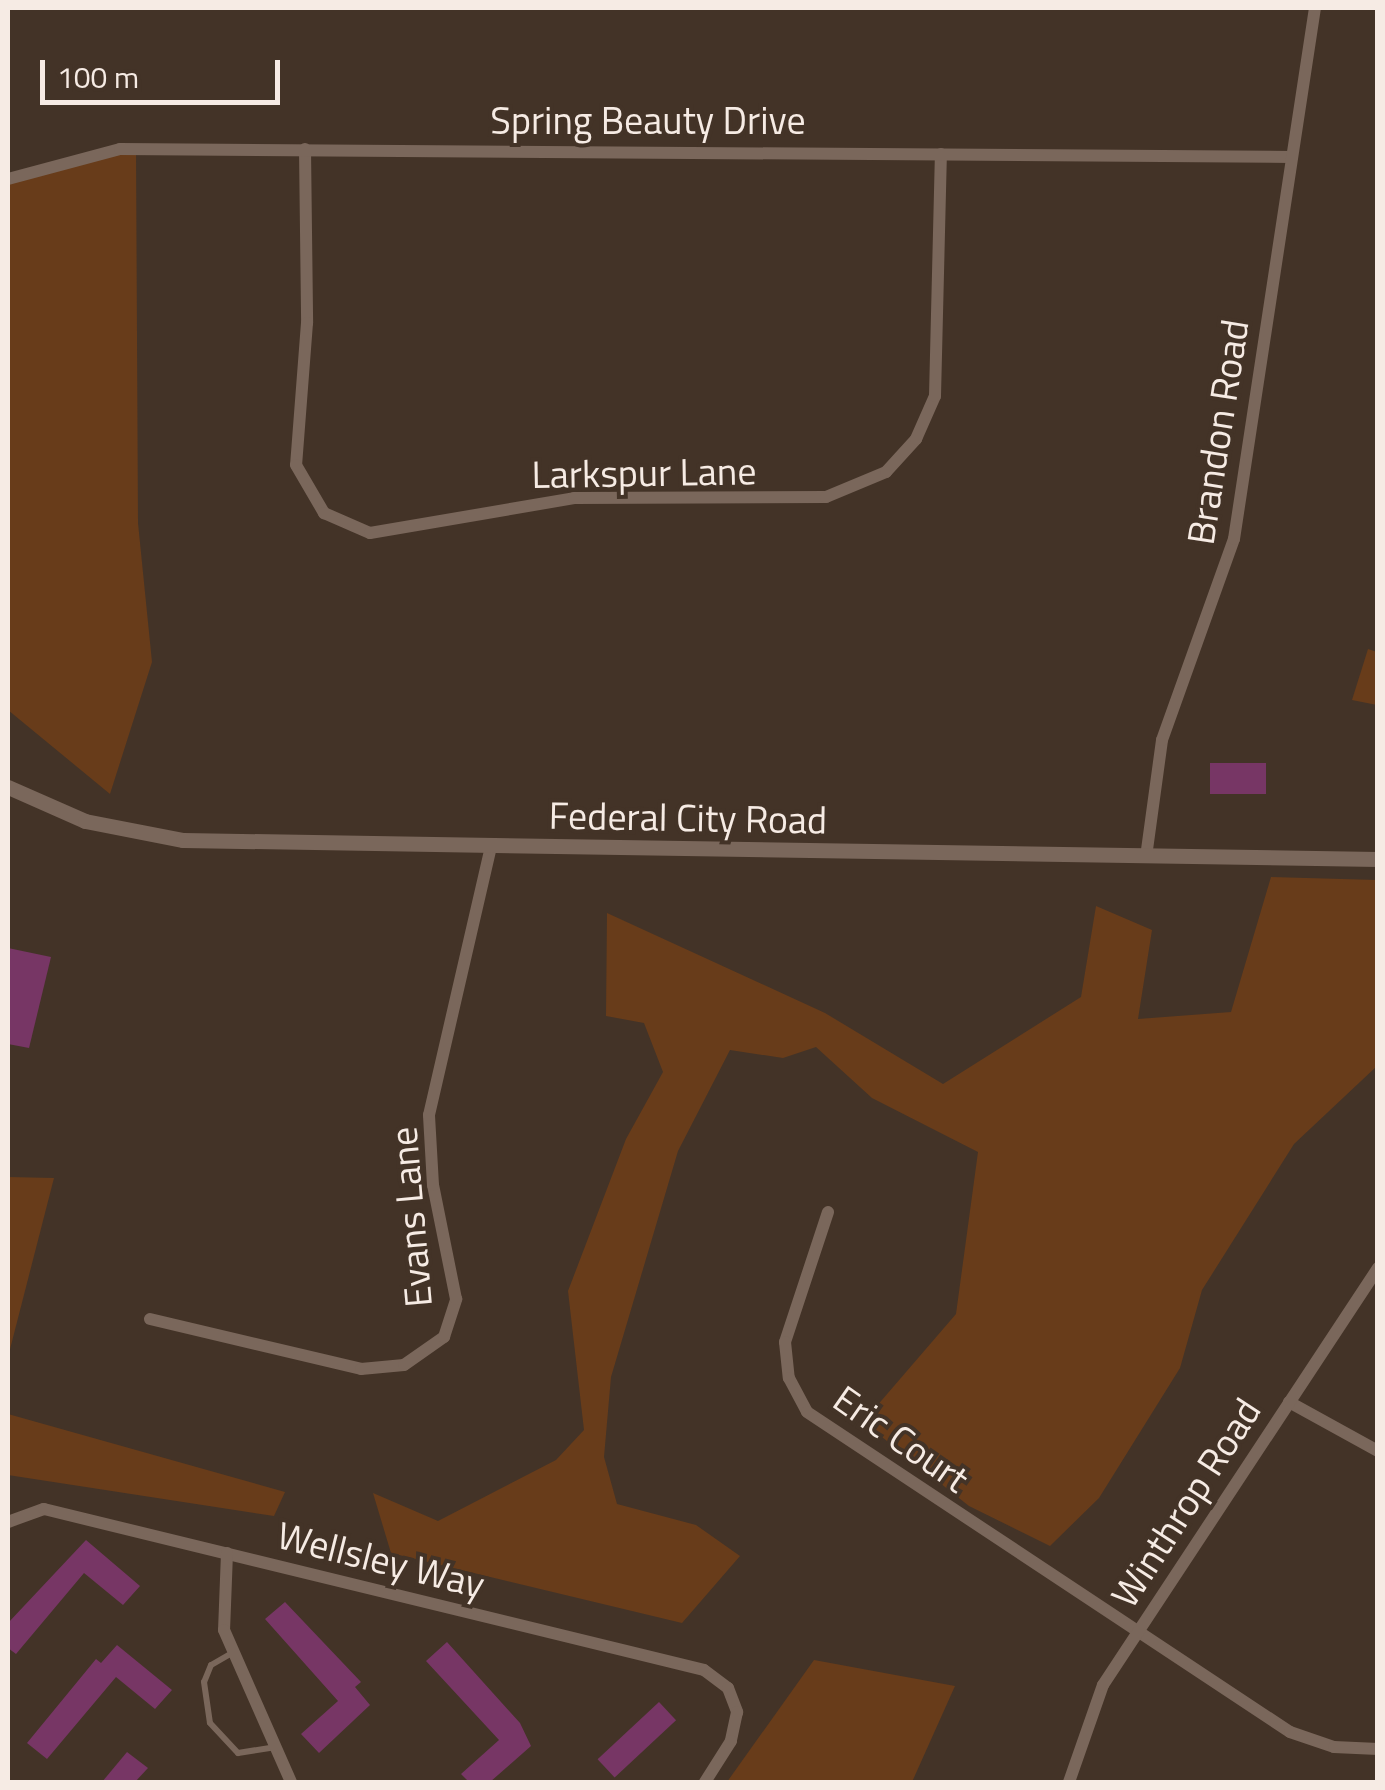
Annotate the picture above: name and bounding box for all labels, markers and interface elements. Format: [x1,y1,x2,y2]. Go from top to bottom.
scale bar [45,40,285,102]
text: 100 m [57,54,139,100]
street label: Spring Beauty Drive [490,98,806,144]
street label: Brandon Road [1178,316,1258,548]
street label: Larkspur Lane [531,448,757,498]
street label: Federal City Road [548,793,828,843]
street label: Evans Lane [380,1125,442,1309]
street label: Eric Court [825,1376,977,1502]
street label: Winthrop Road [1102,1390,1270,1616]
street label: Wellsley Way [273,1512,489,1608]

